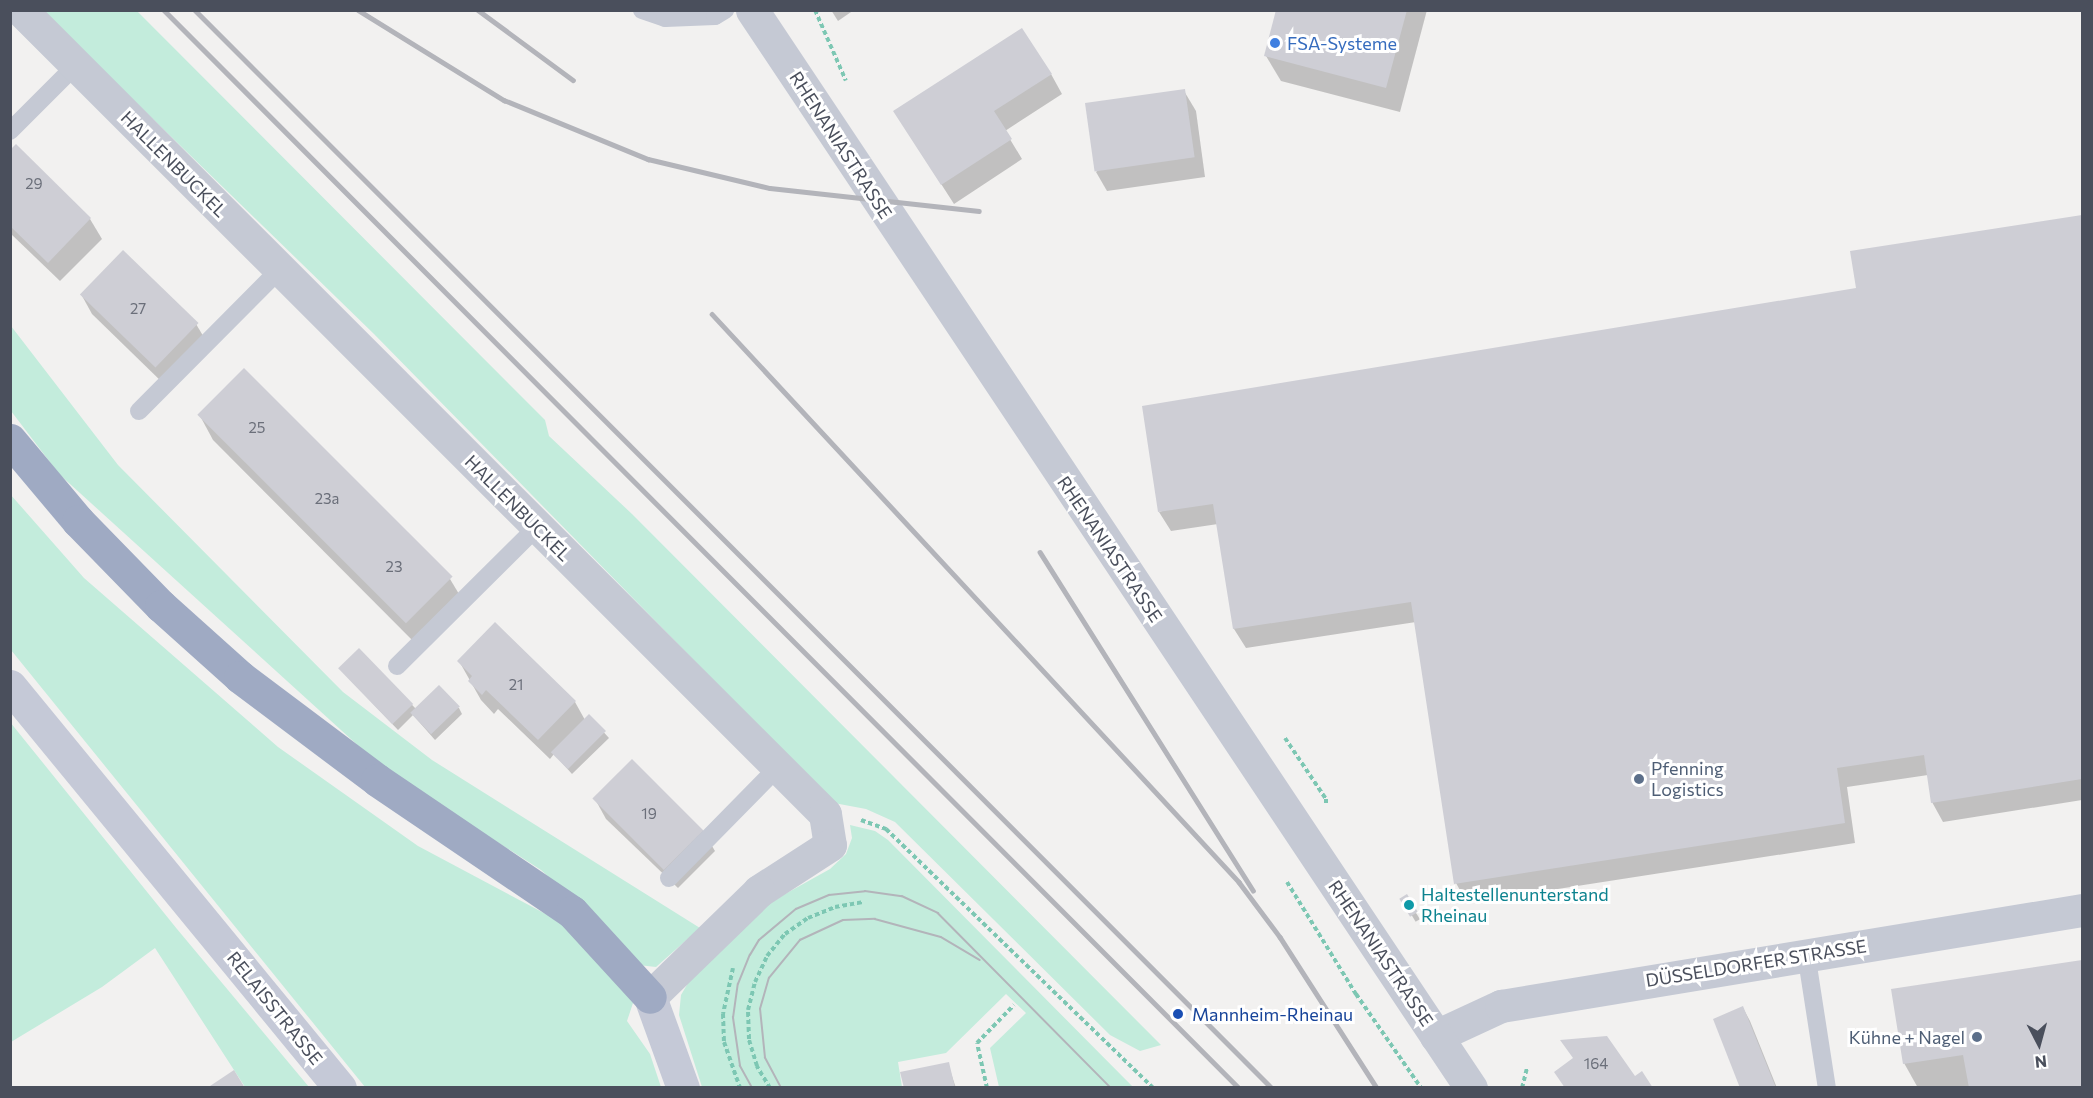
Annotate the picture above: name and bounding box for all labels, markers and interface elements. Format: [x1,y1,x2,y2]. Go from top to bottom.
place label: FSA-Systeme [1287,32,1397,54]
marker: FSA-Systeme [1268,36,1282,50]
street label: RHENANIASTRASSE [785,67,897,223]
street label: HALLENBUCKEL [117,107,231,221]
house number: 29 [25,175,43,193]
house number: 27 [130,300,146,318]
house number: 25 [249,419,265,437]
street label: HALLENBUCKEL [461,451,575,565]
street label: RHENANIASTRASSE [1053,472,1167,626]
house number: 23a [315,490,339,508]
house number: 23 [386,558,402,576]
house number: 21 [509,676,523,694]
place label: Pfenning Logistics [1651,758,1724,800]
marker: Pfenning Logistics [1632,772,1646,786]
house number: 19 [641,805,657,823]
street label: RHENANIASTRASSE [1324,876,1438,1030]
place label: Haltestellenunterstand Rheinau [1421,884,1609,926]
marker: Haltestellenunterstand Rheinau [1402,898,1416,912]
street label: DÜSSELDORFER STRASSE [1644,935,1868,991]
street label: RELAISSTRASSE [223,947,327,1069]
place label: Mannheim-Rheinau [1192,1003,1353,1025]
marker: Mannheim-Rheinau [1169,1005,1187,1023]
north arrow [2009,1014,2069,1074]
place label: Kühne + Nagel [1849,1026,1965,1048]
marker: Kühne + Nagel [1970,1030,1984,1044]
text: N [2034,1052,2048,1072]
house number: 164 [1584,1055,1608,1073]

